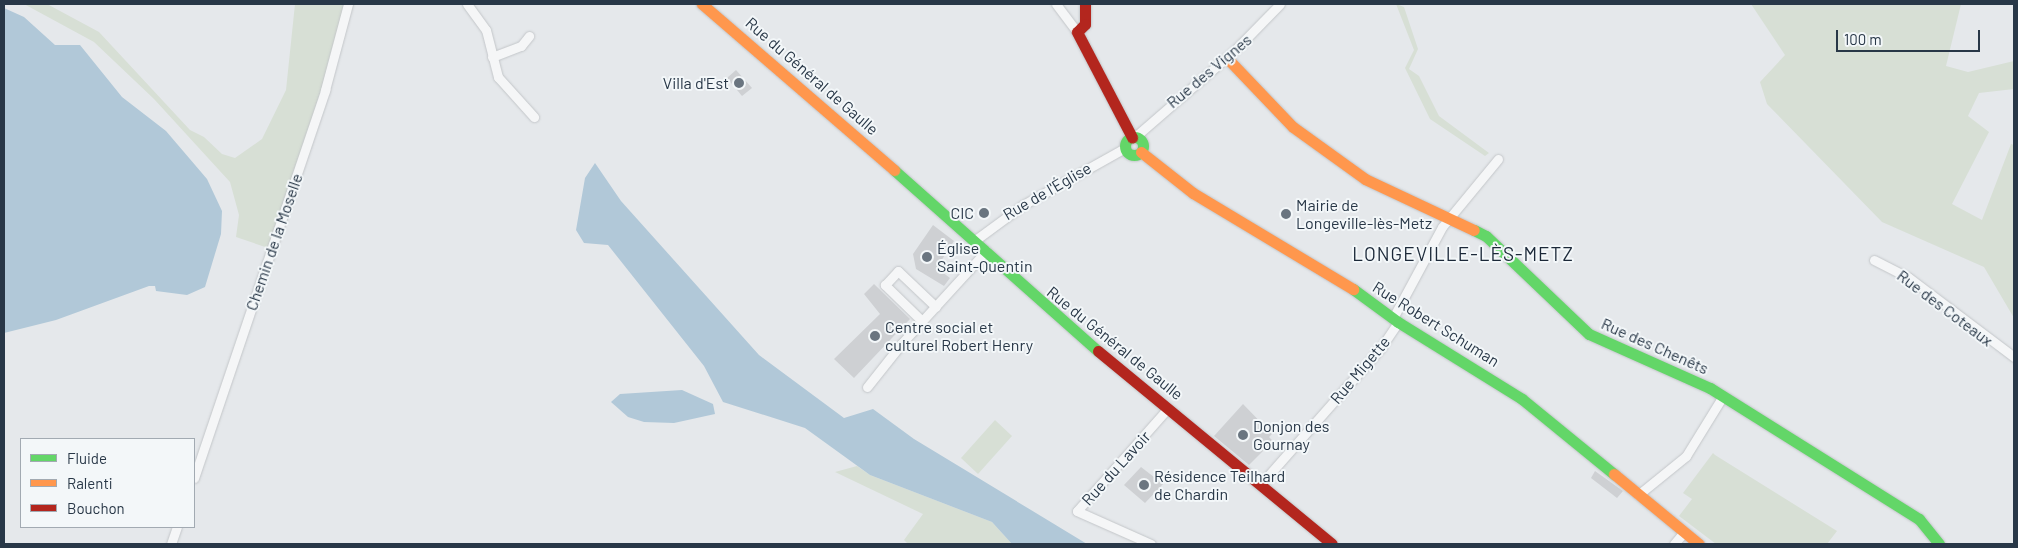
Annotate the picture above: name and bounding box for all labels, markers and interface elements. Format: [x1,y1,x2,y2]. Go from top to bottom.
street label: Rue du Général de Gaulle [742,13,882,139]
scale bar [1838,20,1982,52]
street label: Rue des Vignes [1163,30,1255,112]
text: 100 m [1844,30,1882,48]
place label: Villa d'Est [663,73,729,93]
marker: Villa d'Est [733,77,745,89]
street label: Rue de l'Église [1000,158,1094,224]
street label: Chemin de la Moselle [242,171,306,313]
place label: Mairie de Longeville-lès-Metz [1296,195,1432,233]
place label: CIC [950,203,974,223]
marker: CIC [978,207,990,219]
marker: Mairie de Longeville-lès-Metz [1280,208,1292,220]
place label: Église Saint-Quentin [937,238,1033,276]
district label: LONGEVILLE-LÈS-METZ [1350,243,1576,265]
marker: Église Saint-Quentin [921,251,933,263]
street label: Rue des Coteaux [1893,266,1997,350]
street label: Rue Robert Schuman [1369,277,1503,371]
street label: Rue du Général de Gaulle [1043,282,1187,404]
street label: Rue des Chenêts [1598,314,1712,378]
place label: Centre social et culturel Robert Henry [885,317,1033,355]
marker: Centre social et culturel Robert Henry [869,330,881,342]
street label: Rue Migette [1326,332,1394,408]
place label: Donjon des Gournay [1253,416,1330,454]
street label: Rue du Lavoir [1078,427,1154,509]
marker: Donjon des Gournay [1237,429,1249,441]
legend [20,438,195,528]
text: Fluide [67,449,107,467]
place label: Résidence Teilhard de Chardin [1154,466,1285,504]
text: Ralenti [67,474,113,492]
marker: Résidence Teilhard de Chardin [1138,479,1150,491]
text: Bouchon [67,499,125,517]

